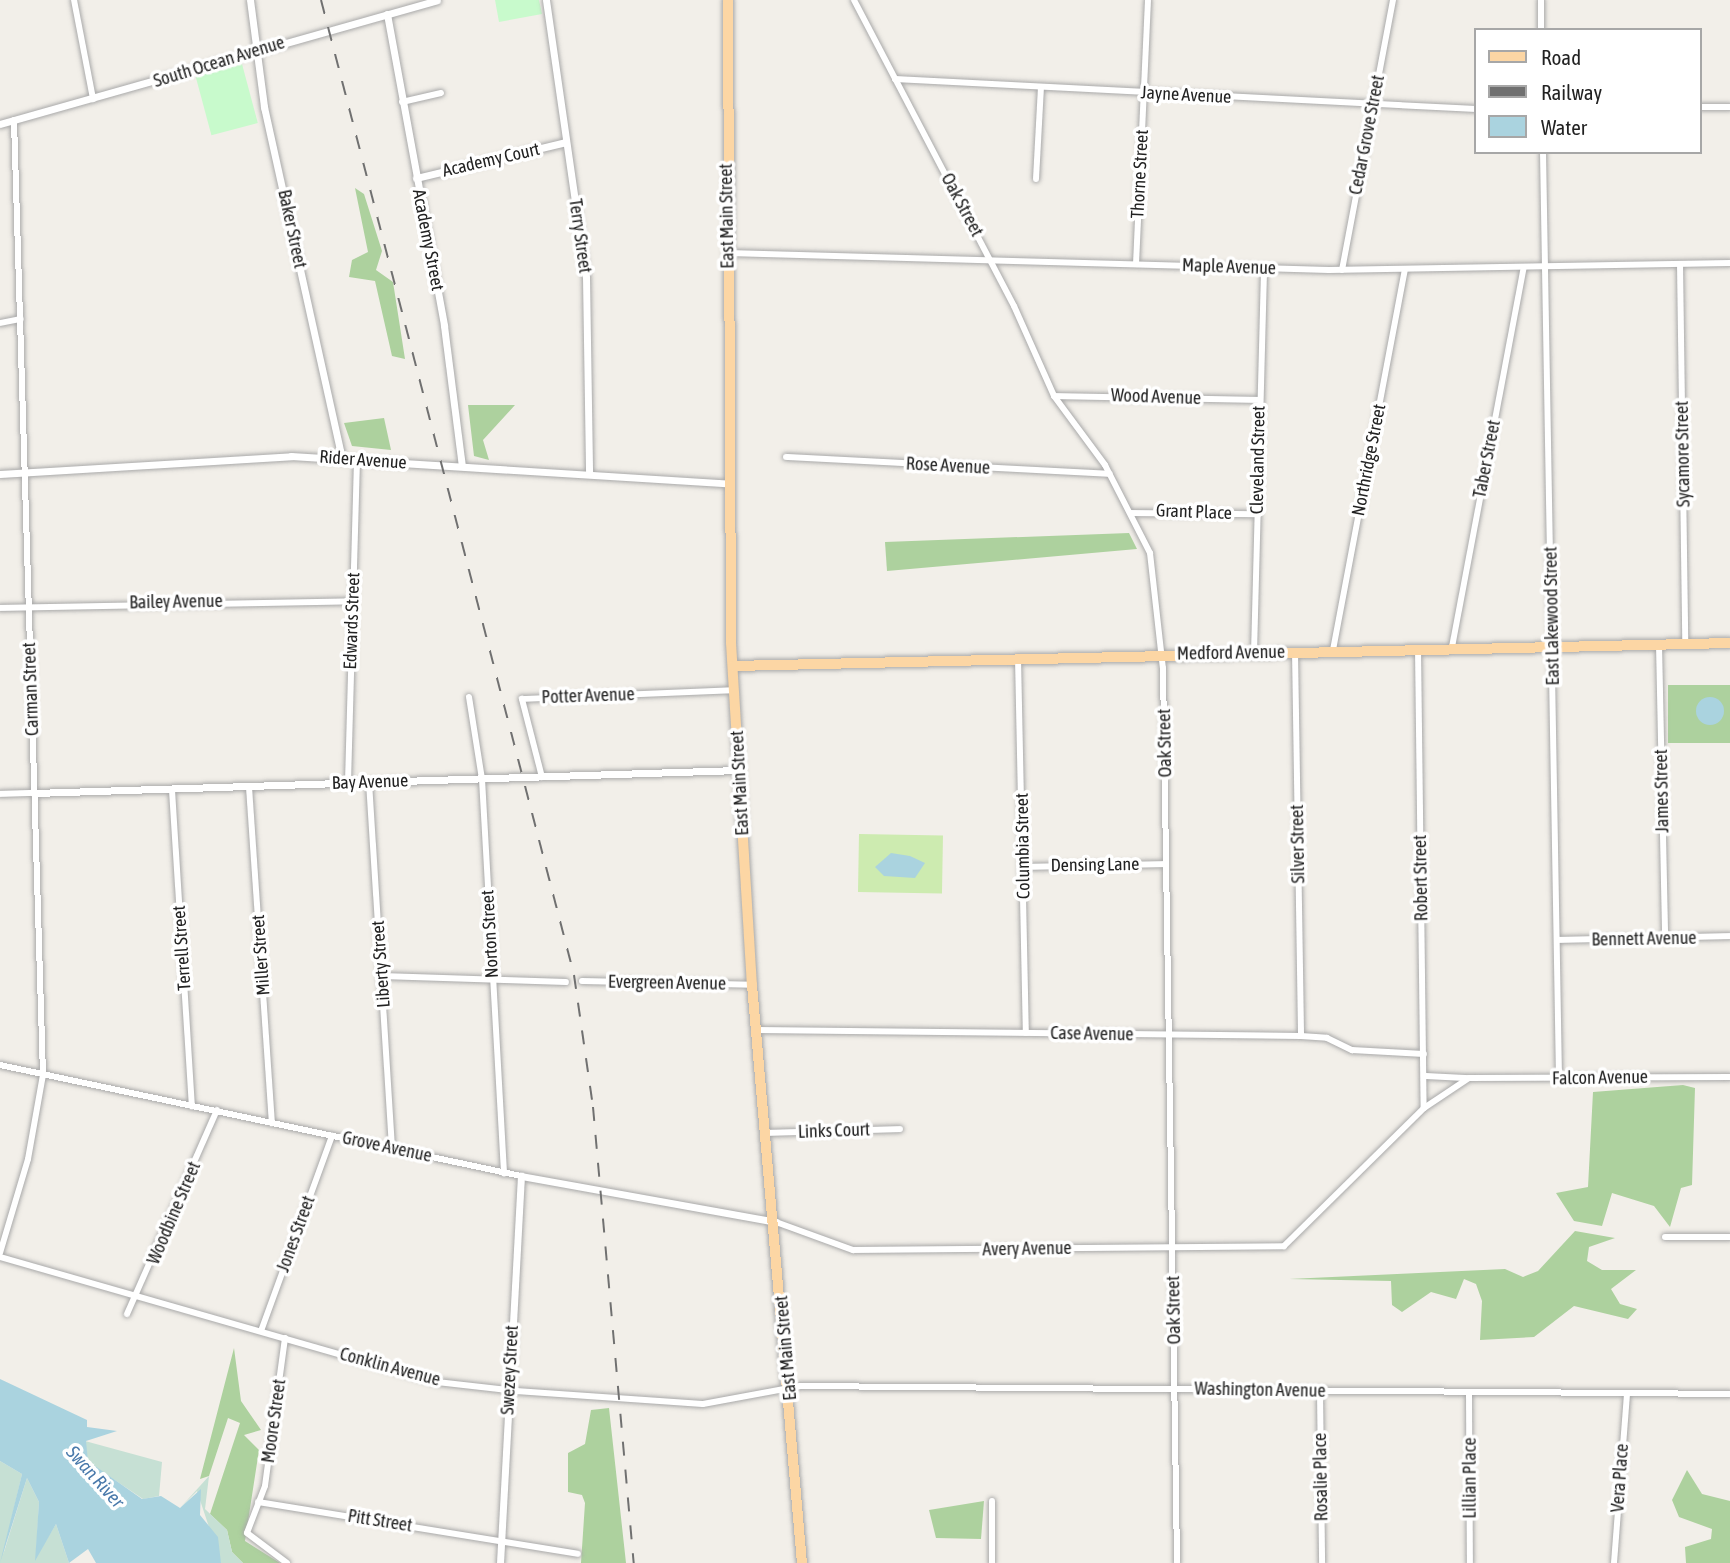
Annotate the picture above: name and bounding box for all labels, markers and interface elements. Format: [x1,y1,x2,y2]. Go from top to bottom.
legend [1474,28,1702,154]
street label: South Ocean Avenue [151,32,287,92]
text: Road [1541,45,1581,69]
street label: Cedar Grove Street [1345,73,1389,197]
text: Railway [1541,80,1602,104]
street label: Jayne Avenue [1140,82,1232,108]
text: Water [1541,115,1587,139]
street label: Thorne Street [1127,129,1153,219]
street label: Academy Court [440,138,542,182]
street label: East Main Street [715,163,739,269]
street label: Oak Street [936,170,988,240]
street label: Academy Street [408,187,448,293]
street label: Baker Street [273,188,311,270]
street label: Terry Street [564,197,596,275]
street label: Maple Avenue [1182,255,1276,279]
street label: Wood Avenue [1111,385,1201,409]
street label: Sycamore Street [1671,401,1695,507]
street label: Northridge Street [1348,402,1390,518]
street label: Cleveland Street [1246,406,1270,514]
street label: Taber Street [1469,418,1505,500]
street label: Rider Avenue [319,446,407,474]
street label: Rose Avenue [905,453,991,479]
street label: Grant Place [1156,500,1232,524]
street label: East Lakewood Street [1540,546,1564,686]
street label: Edwards Street [340,572,364,670]
street label: Bailey Avenue [129,590,223,614]
street label: Medford Avenue [1177,641,1285,665]
street label: Carman Street [19,642,43,736]
street label: Potter Avenue [541,684,635,708]
street label: Oak Street [1154,708,1176,778]
street label: East Main Street [726,730,754,836]
street label: James Street [1650,749,1674,833]
street label: Bay Avenue [331,770,409,794]
street label: Columbia Street [1011,793,1035,899]
street label: Silver Street [1287,804,1309,884]
street label: Robert Street [1409,835,1433,921]
street label: Densing Lane [1050,853,1140,877]
street label: Norton Street [477,889,503,979]
street label: Terrell Street [168,905,196,991]
street label: Miller Street [247,914,275,996]
street label: Liberty Street [367,920,395,1008]
street label: Bennett Avenue [1591,927,1697,951]
street label: Evergreen Avenue [608,971,726,995]
street label: Case Avenue [1050,1022,1134,1046]
street label: Falcon Avenue [1552,1066,1648,1090]
street label: Links Court [798,1119,870,1143]
street label: Grove Avenue [340,1127,434,1167]
street label: Woodbine Street [143,1158,205,1268]
street label: Jones Street [272,1193,320,1275]
street label: Avery Avenue [982,1237,1072,1261]
street label: Oak Street [1163,1275,1185,1345]
street label: East Main Street [771,1295,801,1401]
street label: Swezey Street [497,1325,523,1415]
street label: Conklin Avenue [337,1343,443,1391]
street label: Moore Street [257,1378,291,1464]
street label: Washington Avenue [1194,1378,1326,1402]
street label: Rosalie Place [1309,1433,1333,1521]
street label: Lillian Place [1459,1437,1481,1519]
water label: Swan River [61,1441,129,1513]
street label: Vera Place [1607,1443,1633,1513]
street label: Pitt Street [346,1505,414,1537]

